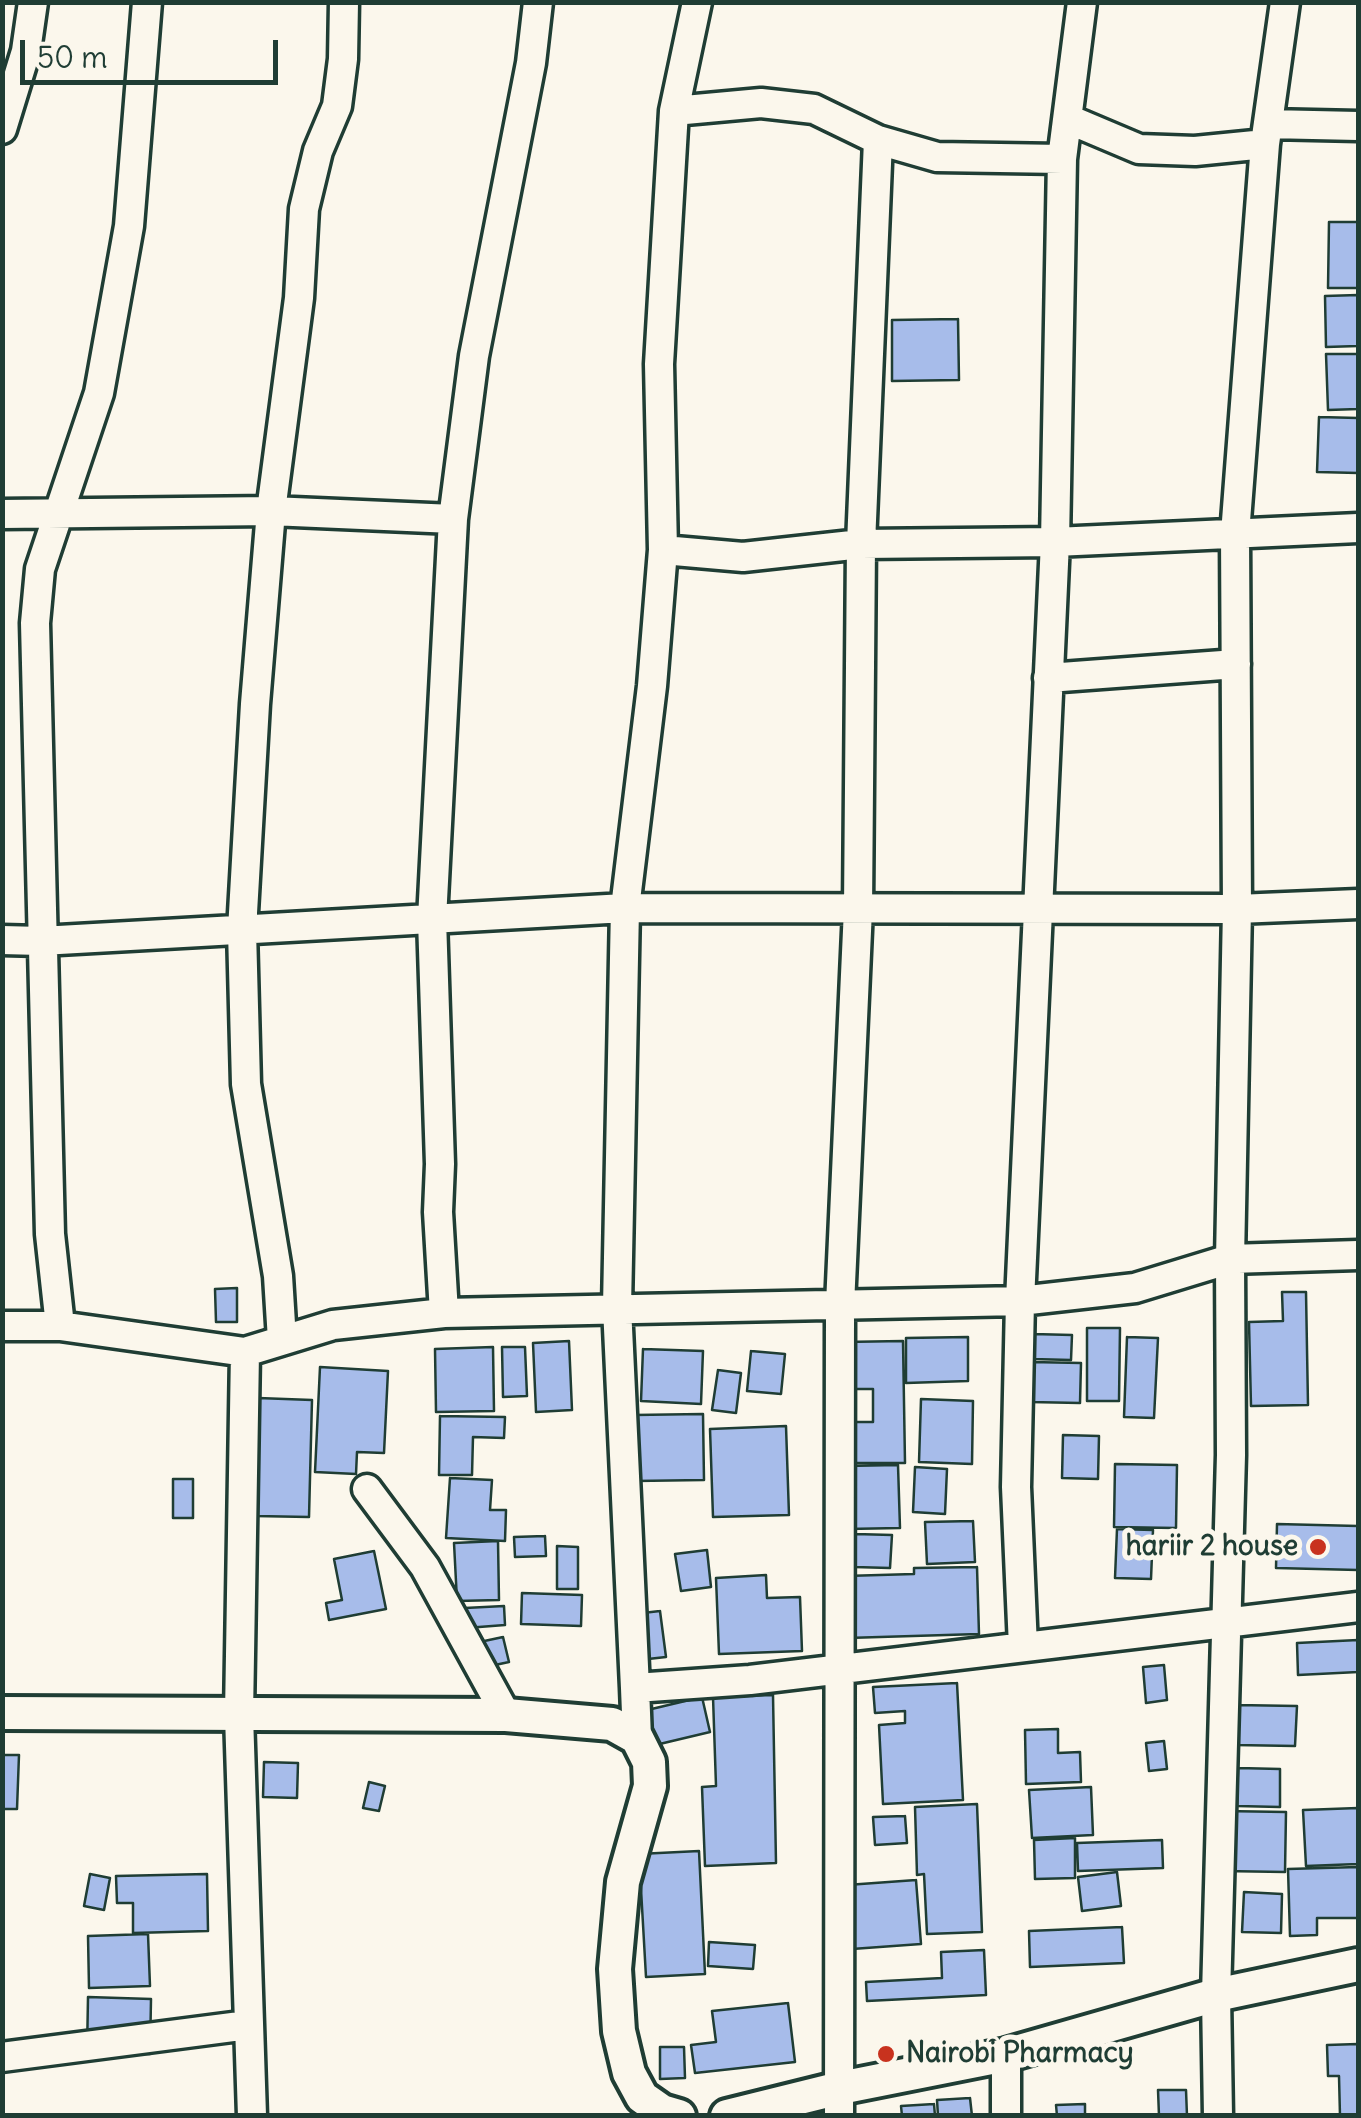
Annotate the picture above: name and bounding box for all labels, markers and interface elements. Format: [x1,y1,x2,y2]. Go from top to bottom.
scale bar [25,20,282,82]
text: 50 m [37,38,107,76]
place label: hariir 2 house [1126,1530,1298,1564]
marker: hariir 2 house [1307,1536,1329,1558]
place label: Nairobi Pharmacy [906,2037,1134,2071]
marker: Nairobi Pharmacy [875,2043,897,2065]

